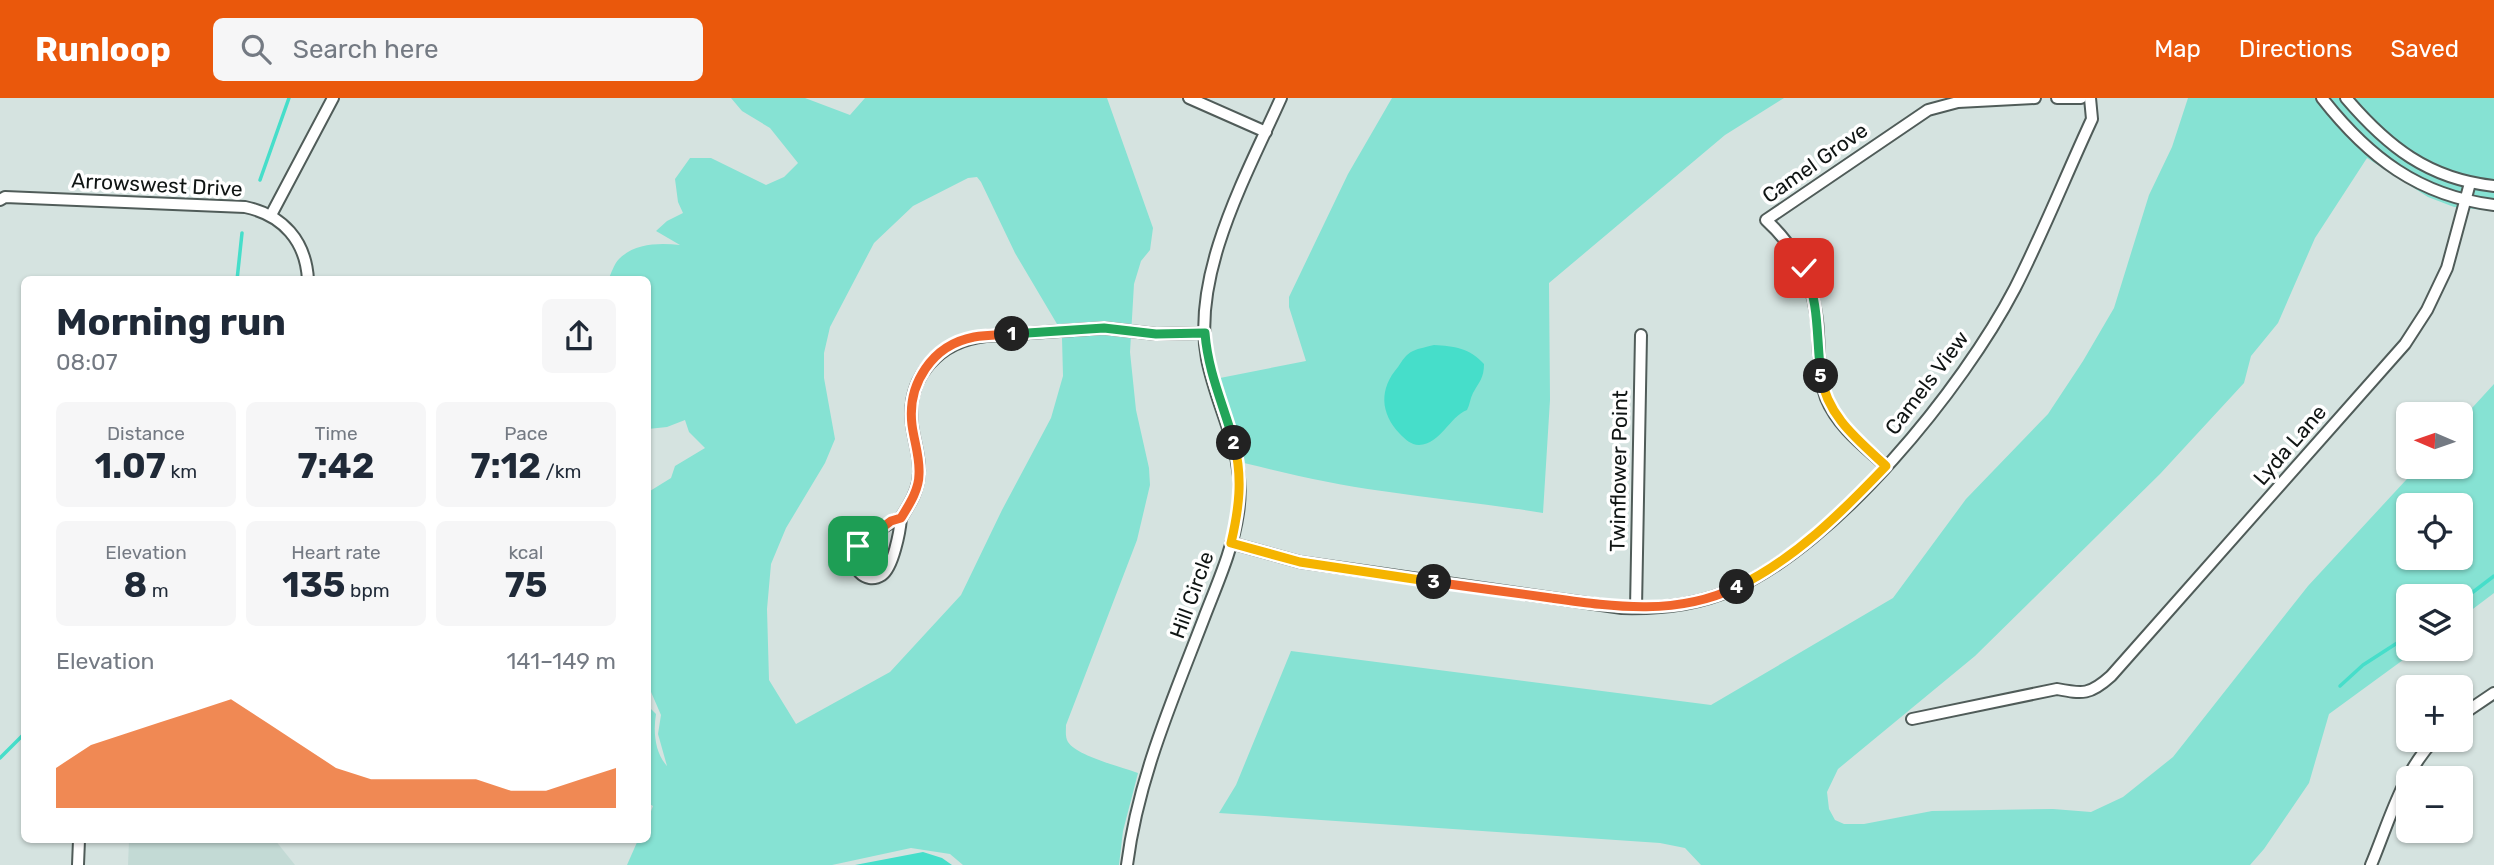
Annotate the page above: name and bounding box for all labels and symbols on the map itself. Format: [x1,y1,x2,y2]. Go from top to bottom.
street label: Camel Grove [1757,117,1872,208]
street label: Arrowswest Drive [71,168,243,201]
pin [1774,238,1834,298]
pin: 1 [995,316,1030,352]
street label: Camels View [1879,326,1974,440]
pin: 5 [1804,358,1839,394]
street label: Twinflower Point [1605,390,1632,552]
street label: Lyda Lane [2248,399,2331,490]
north arrow [2396,402,2473,480]
pin: 2 [1216,426,1252,460]
pin [828,516,888,576]
street label: Hill Circle [1164,548,1219,642]
pin: 3 [1416,564,1452,600]
pin: 4 [1720,570,1754,604]

